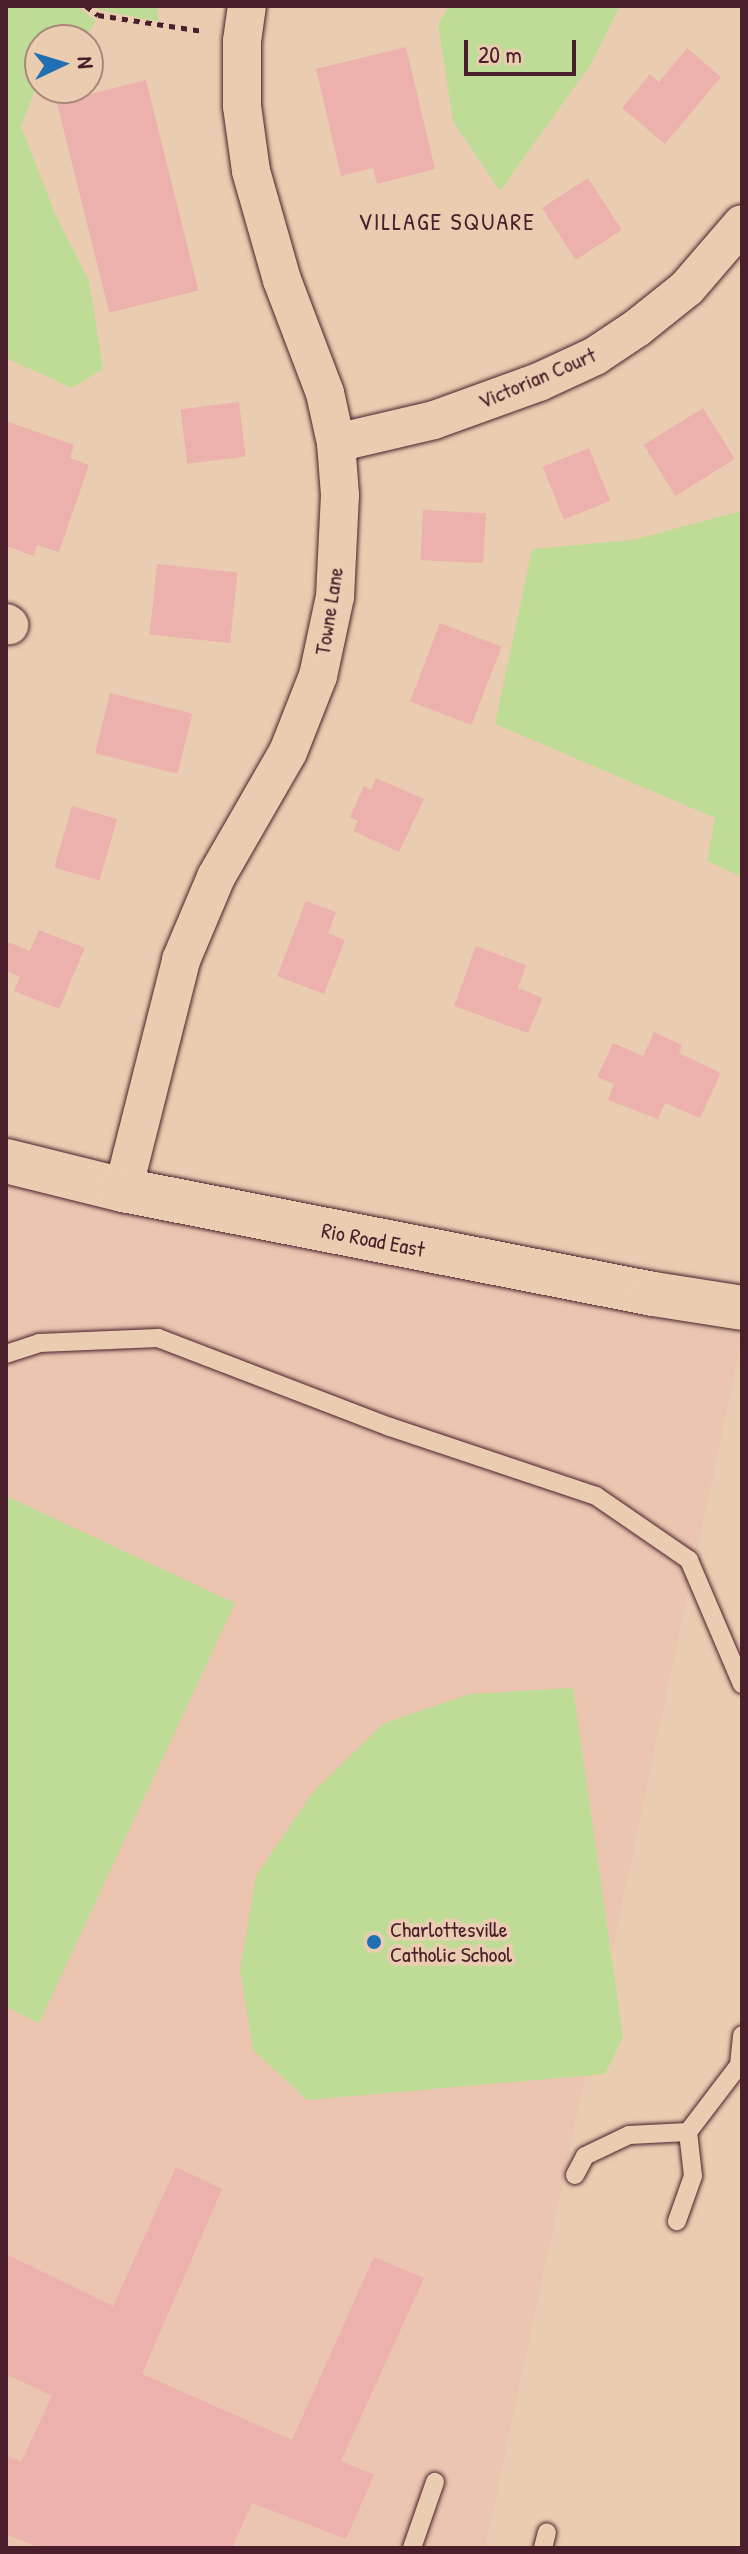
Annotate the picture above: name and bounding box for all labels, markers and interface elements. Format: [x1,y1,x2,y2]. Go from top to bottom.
north arrow [24,24,104,104]
scale bar [468,24,580,74]
text: 20 m [478,38,522,70]
text: N [71,56,101,69]
district label: VILLAGE SQUARE [358,208,536,236]
street label: Victorian Court [474,341,600,415]
street label: Towne Lane [309,565,349,657]
street label: Rio Road East [319,1217,427,1263]
place label: Charlottesville Catholic School [390,1916,512,1968]
marker: Charlottesville Catholic School [365,1933,383,1951]

